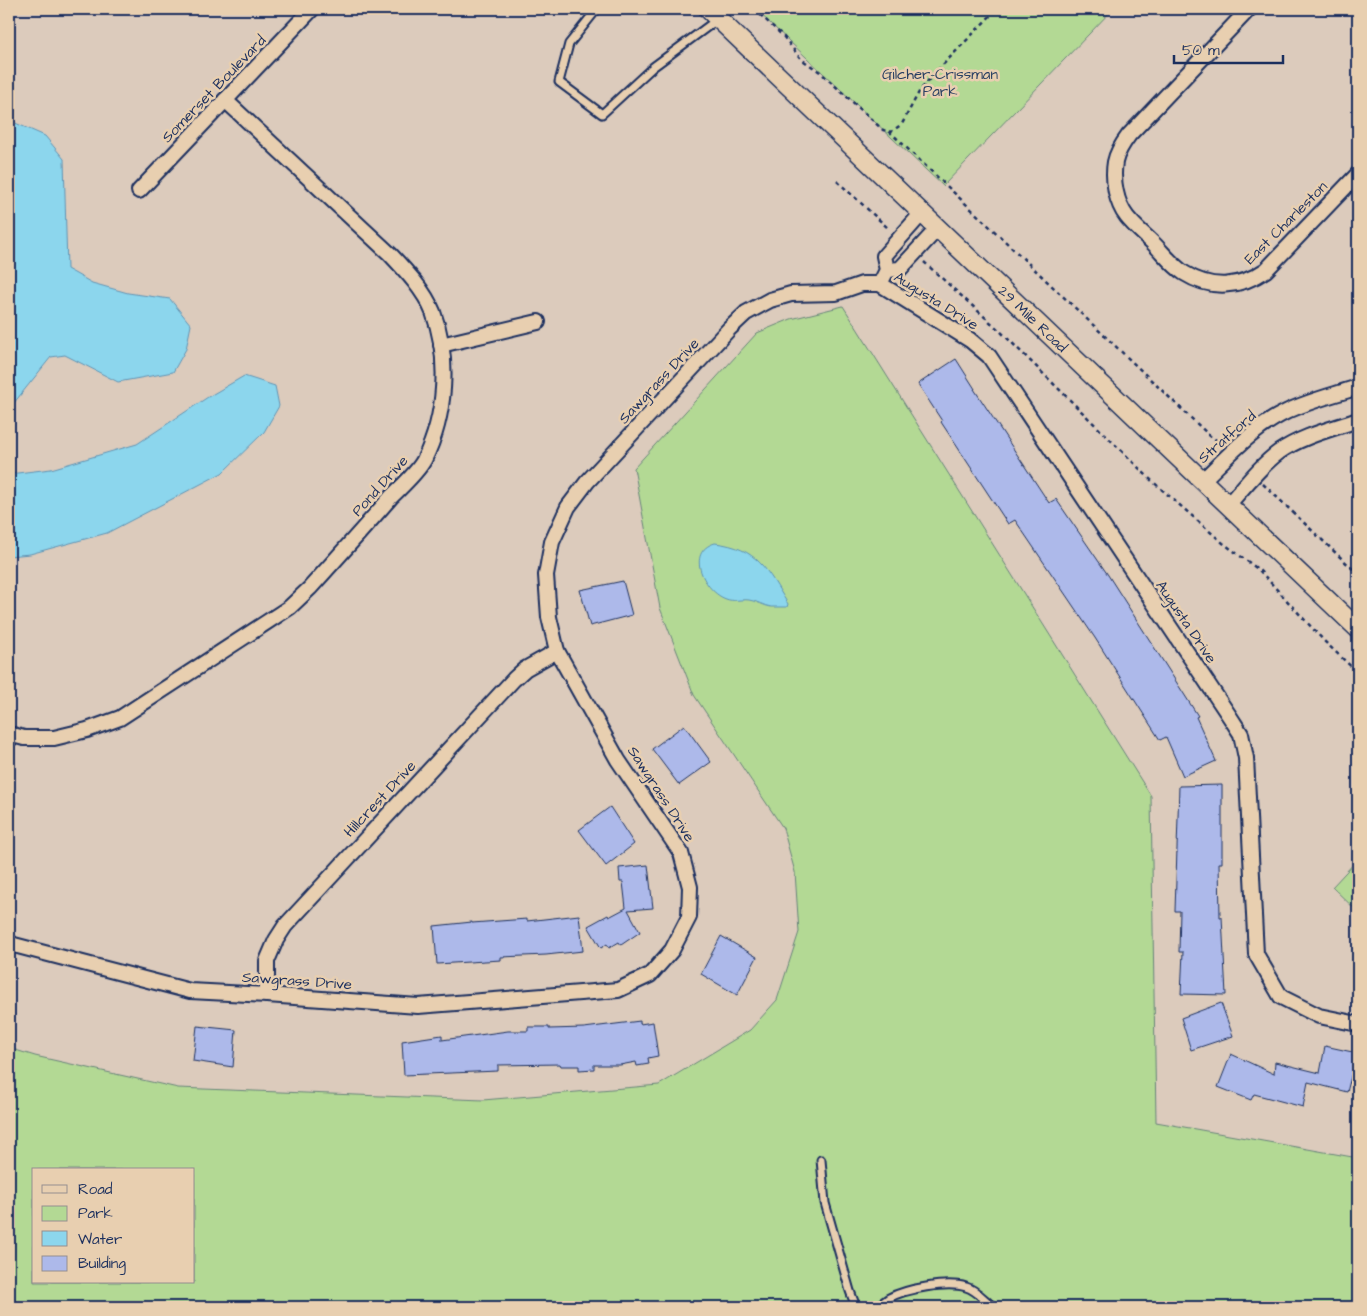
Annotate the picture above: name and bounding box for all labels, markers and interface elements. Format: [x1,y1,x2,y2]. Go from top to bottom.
street label: Somerset Boulevard [157,30,271,148]
scale bar [1174,32,1283,64]
text: 50 m [1182,40,1220,61]
park label: Gilcher-Crissman Park [882,64,999,102]
street label: East Charleston [1240,176,1333,269]
street label: Augusta Drive [889,267,982,336]
street label: 29 Mile Road [994,281,1073,357]
street label: Sawgrass Drive [614,334,705,429]
street label: Stratford [1193,406,1261,468]
street label: Pond Drive [347,451,413,521]
street label: Augusta Drive [1150,576,1222,668]
street label: Sawgrass Drive [621,742,700,847]
street label: Hillcrest Drive [339,756,421,842]
street label: Sawgrass Drive [241,967,353,996]
legend [32,1168,195,1284]
text: Road [78,1179,113,1200]
text: Park [78,1203,113,1224]
text: Water [78,1229,122,1250]
text: Building [78,1253,126,1275]

